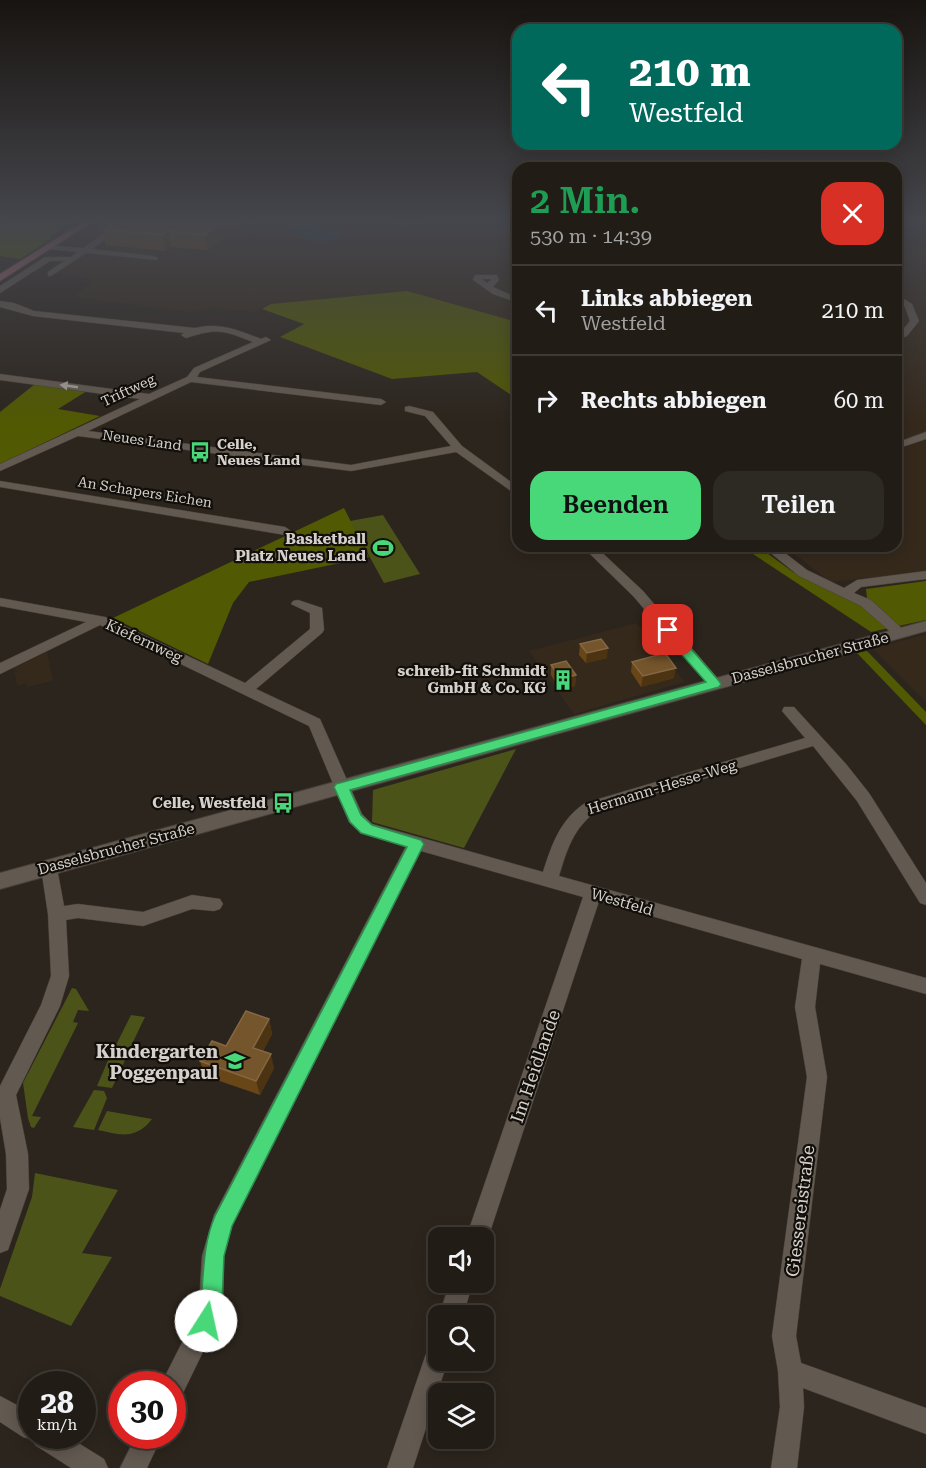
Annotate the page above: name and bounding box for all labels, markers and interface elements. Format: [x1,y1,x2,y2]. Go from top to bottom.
text: 210 m [629,47,751,96]
icon: left [530,48,608,126]
text: Westfeld [629,97,744,129]
text: 2 Min. [530,180,640,222]
button: close [821,182,884,245]
text: 530 m · 14:39 [530,224,652,248]
text: Links abbiegen [581,286,752,311]
icon: left [530,294,563,327]
text: 210 m [821,298,884,323]
text: Westfeld [581,311,666,335]
street label: Triftweg [99,371,157,409]
one-way arrow [59,382,78,391]
icon: right [530,384,563,417]
text: Rechts abbiegen [581,388,767,413]
text: 60 m [834,388,884,413]
street label: Neues Land [101,427,183,453]
place label: Celle, Neues Land [217,436,301,468]
bus stop icon: Celle, Neues Land [188,440,212,464]
button: Beenden [530,471,701,540]
button: Teilen [713,471,884,540]
street label: An Schapers Eichen [77,473,213,511]
place label: Basketball Platz Neues Land [235,530,366,565]
sports icon: Basketball Platz Neues Land [371,536,395,560]
pin [642,604,693,655]
icon: arrive [651,613,684,646]
street label: Kiefernweg [103,615,186,667]
street label: Dasselsbrucher Straße [730,628,890,688]
place label: schreib-fit Schmidt GmbH & Co. KG [398,662,546,697]
building icon: schreib-fit Schmidt GmbH & Co. KG [551,668,575,692]
street label: Hermann-Hesse-Weg [585,756,739,818]
bus stop icon: Celle, Westfeld [271,791,295,815]
place label: Celle, Westfeld [152,794,266,812]
street label: Dasselsbrucher Straße [36,819,196,879]
street label: Westfeld [589,885,655,920]
street label: Im Heidlande [506,1007,564,1125]
place label: Kindergarten Poggenpaul [96,1041,218,1083]
school or university icon: Kindergarten Poggenpaul [223,1049,247,1073]
street label: Giessereistraße [781,1144,819,1278]
map controls [428,1227,494,1449]
button: sound [428,1227,494,1293]
position arrow [174,1289,238,1353]
button: search [428,1305,494,1371]
speed limit sign: 30 [108,1371,186,1449]
button: layers [428,1383,494,1449]
text: 28 [40,1385,74,1420]
text: km/h [37,1416,77,1434]

